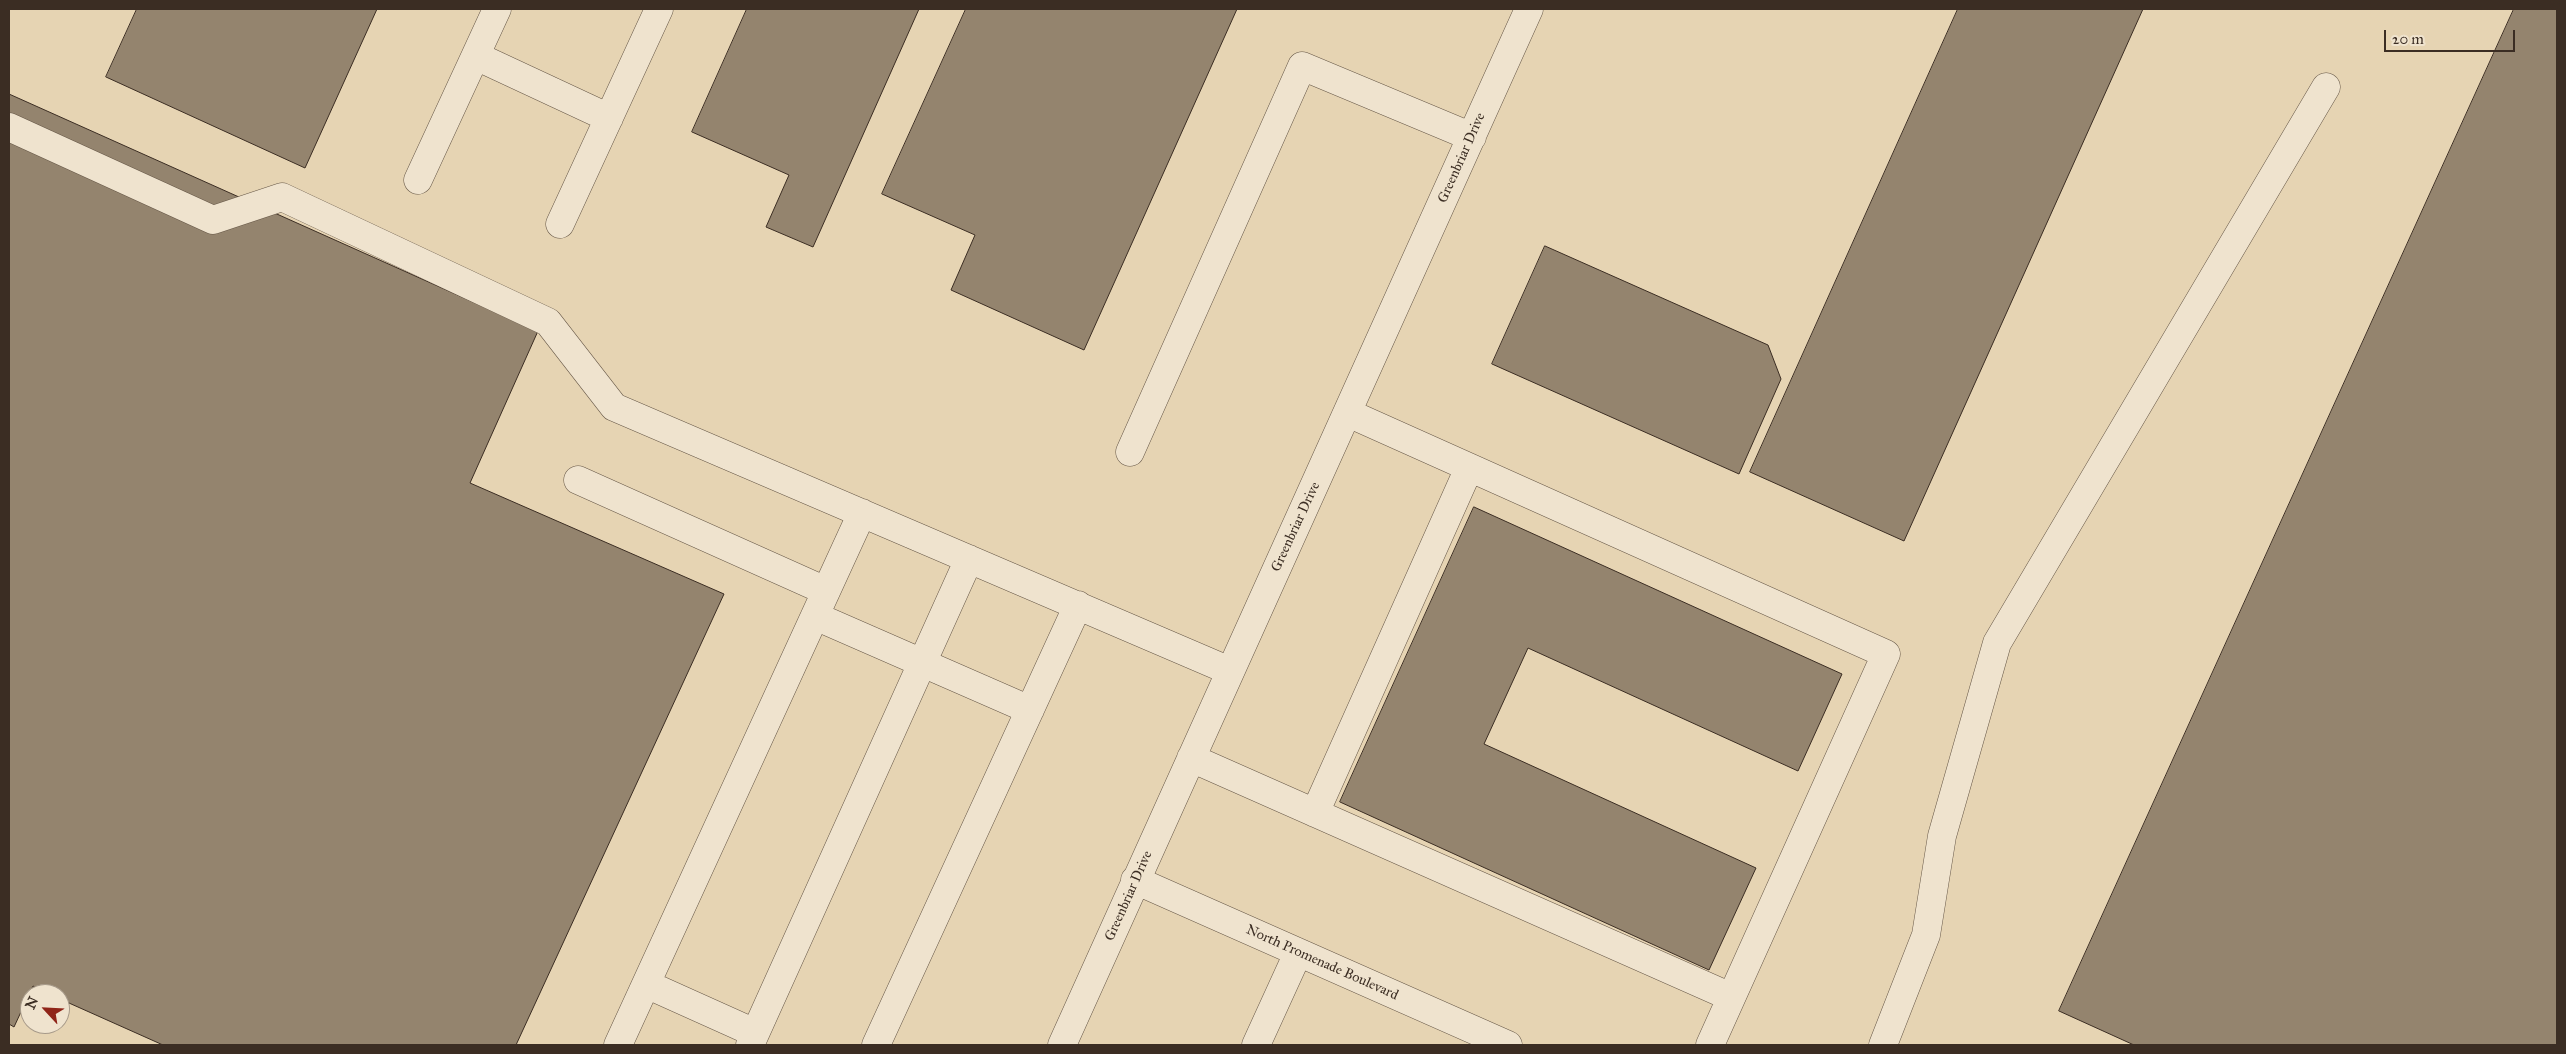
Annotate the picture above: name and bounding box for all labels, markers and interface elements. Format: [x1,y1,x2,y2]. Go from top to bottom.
scale bar [2386,20,2517,52]
text: 20 m [2392,30,2424,48]
street label: Greenbriar Drive [1435,110,1489,206]
street label: Greenbriar Drive [1268,480,1324,574]
street label: Greenbriar Drive [1102,848,1156,944]
street label: North Promenade Boulevard [1243,922,1401,1004]
north arrow [20,984,70,1034]
text: N [22,994,42,1012]

